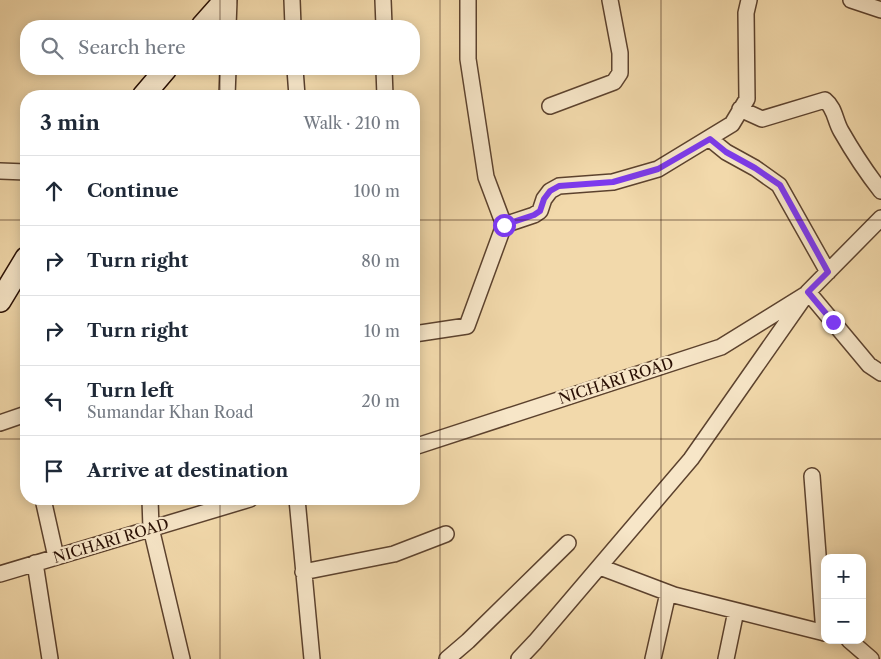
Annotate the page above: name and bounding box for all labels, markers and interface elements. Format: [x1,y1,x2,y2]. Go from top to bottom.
search box [20,20,420,75]
icon: search [38,34,66,62]
text: Search here [78,36,186,59]
text: 3 min [40,110,100,135]
text: Walk · 210 m [304,113,400,133]
icon: ahead [40,177,68,205]
text: Continue [87,179,179,202]
text: 100 m [354,181,400,201]
route start [493,214,516,237]
icon: right [40,247,68,275]
text: Turn right [87,249,188,272]
text: 80 m [361,251,400,271]
route end [822,311,845,334]
icon: right [40,317,68,345]
text: Turn right [87,319,188,342]
text: 10 m [364,321,400,341]
street label: NICHARI ROAD [556,353,676,408]
text: Turn left [87,379,174,402]
icon: left [40,387,68,415]
text: 20 m [361,391,400,411]
text: Sumandar Khan Road [87,402,253,422]
icon: arrive [40,457,68,485]
text: Arrive at destination [87,459,288,482]
street label: NICHARI ROAD [51,514,171,567]
map controls [821,554,866,644]
button: + [821,554,866,599]
button: − [821,599,866,644]

